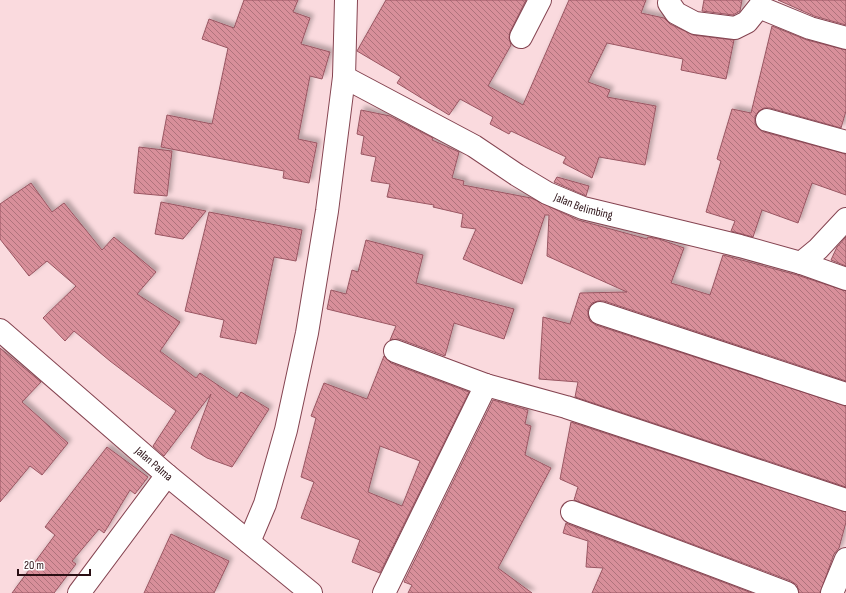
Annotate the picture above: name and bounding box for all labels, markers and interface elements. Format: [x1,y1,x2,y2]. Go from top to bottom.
street label: Jalan Belimbing [551,189,614,222]
street label: Jalan Palma [131,443,176,484]
scale bar [18,551,90,577]
text: 20 m [24,558,44,573]

